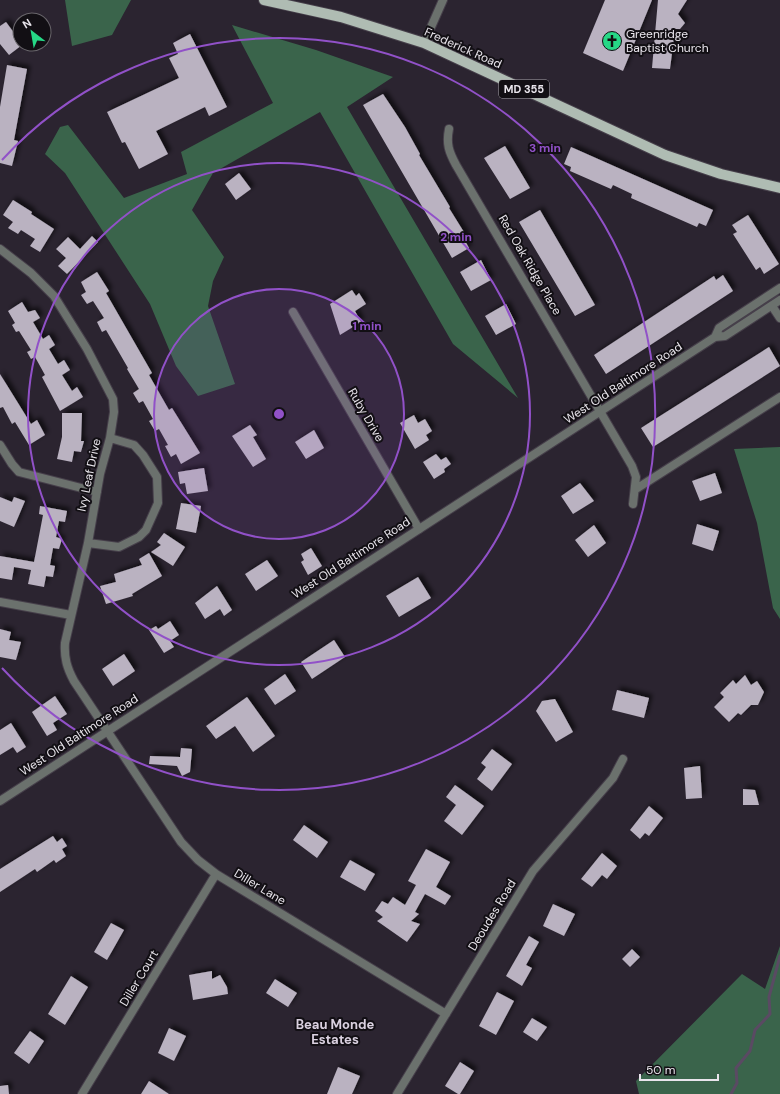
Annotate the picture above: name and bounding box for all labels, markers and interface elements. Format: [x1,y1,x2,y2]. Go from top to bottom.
north arrow [12,12,52,52]
text: N [20,15,34,31]
street label: Frederick Road [422,24,504,72]
place label: Greenridge Baptist Church [626,26,709,56]
church icon: Greenridge Baptist Church [601,30,623,52]
road number: MD 355 [499,80,549,98]
text: 3 min [529,140,561,156]
street label: Red Oak Ridge Place [495,212,565,318]
text: 2 min [440,229,472,245]
text: 1 min [352,318,382,334]
street label: West Old Baltimore Road [561,339,685,427]
street label: Ruby Drive [344,385,388,445]
centre of rings [272,407,286,421]
street label: Ivy Leaf Drive [73,437,105,513]
street label: West Old Baltimore Road [289,514,413,602]
street label: West Old Baltimore Road [17,691,141,779]
street label: Diller Lane [231,865,289,909]
street label: Deoudes Road [464,876,520,954]
street label: Diller Court [116,947,162,1009]
district label: Beau Monde Estates [296,1016,374,1048]
scale bar [640,1056,718,1082]
text: 50 m [646,1062,675,1078]

